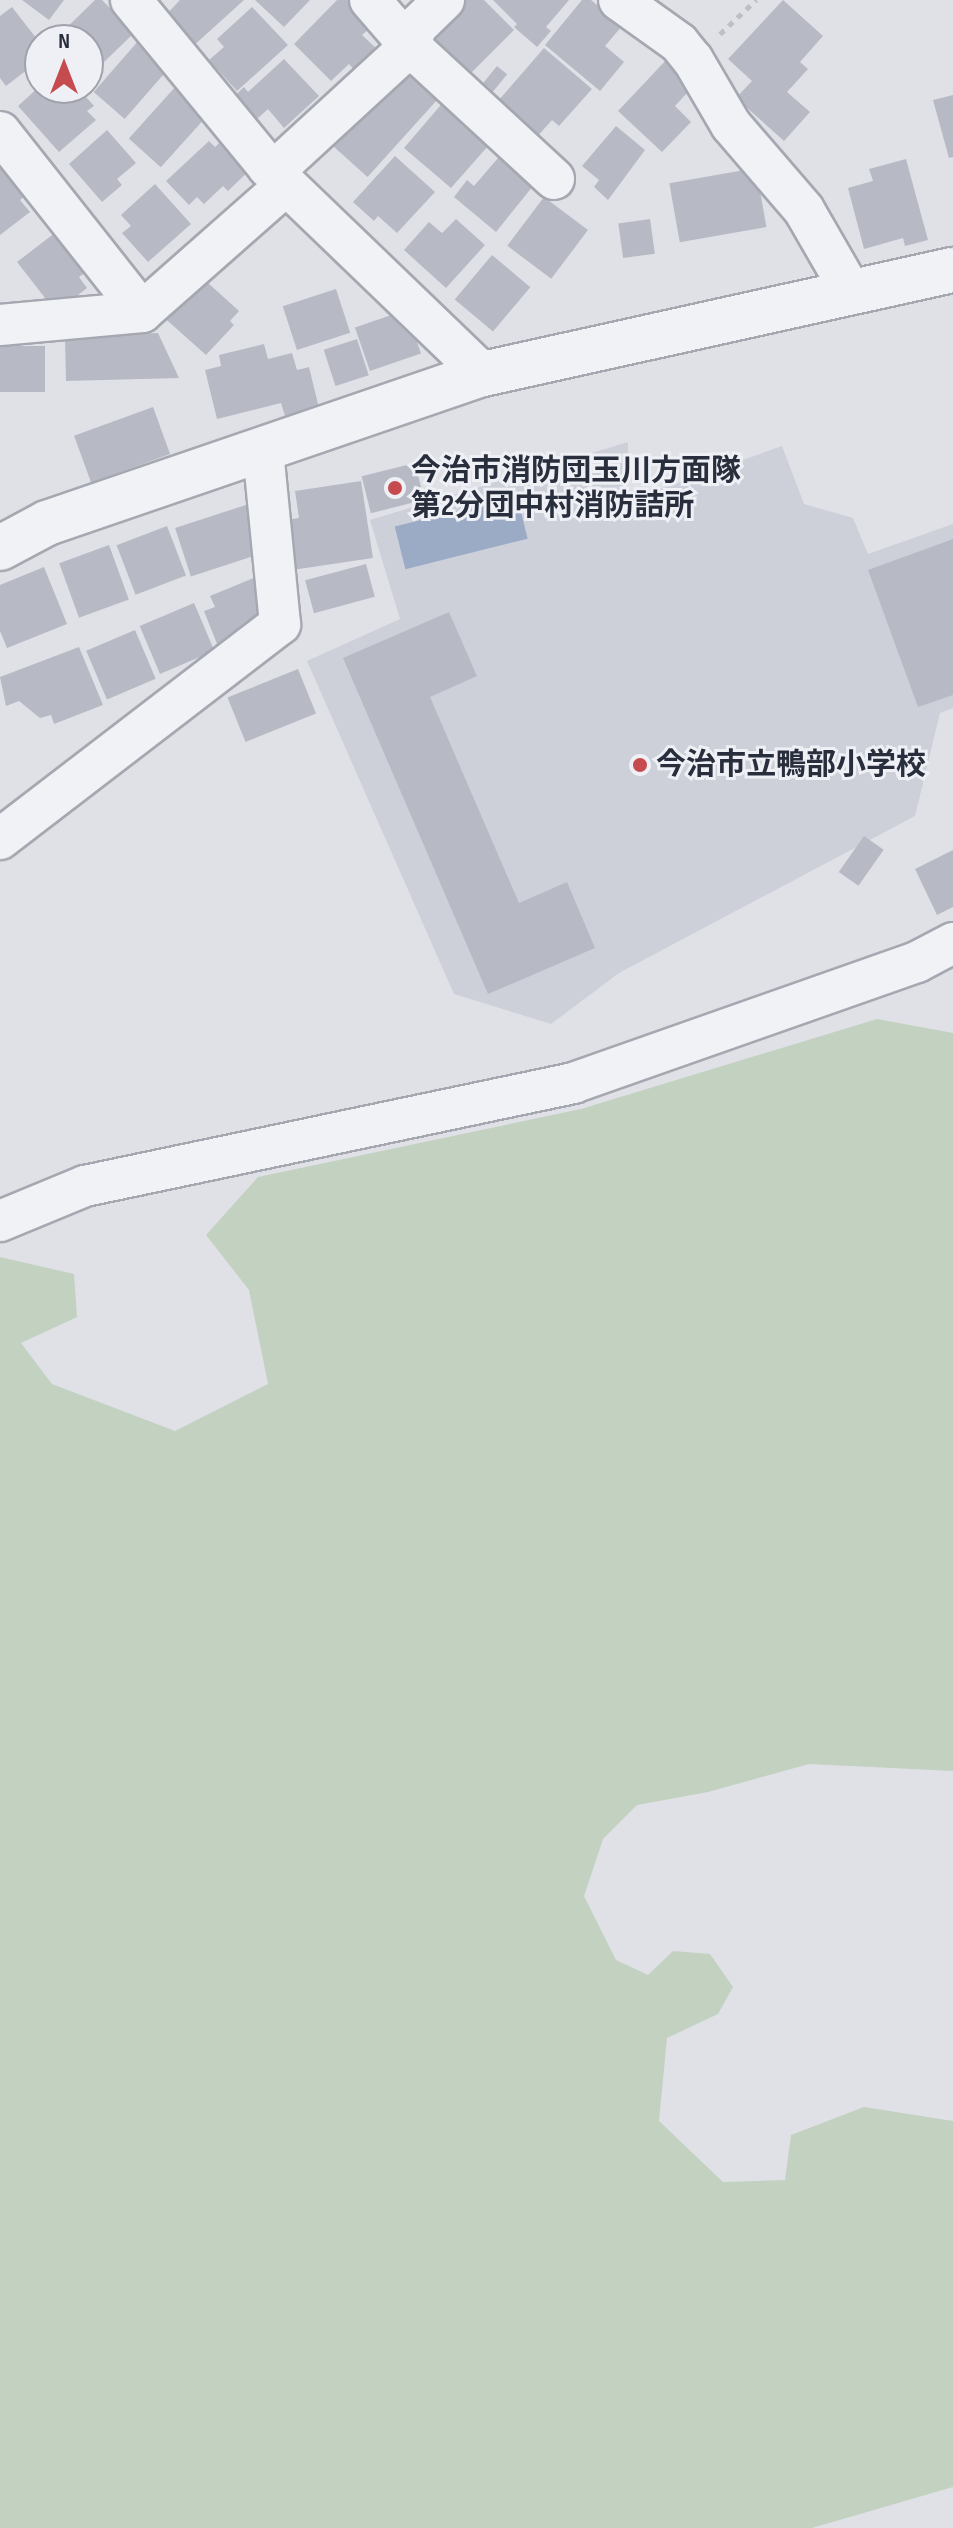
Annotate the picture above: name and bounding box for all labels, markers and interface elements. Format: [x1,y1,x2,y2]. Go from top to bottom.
north arrow [24,24,104,104]
text: N [58,28,70,55]
place label: 今治市消防団玉川方面隊 第2分団中村消防詰所 [411,453,741,524]
marker: 今治市消防団玉川方面隊 第2分団中村消防詰所 [386,479,404,497]
place label: 今治市立鴨部小学校 [656,747,926,783]
marker: 今治市立鴨部小学校 [631,756,649,774]

